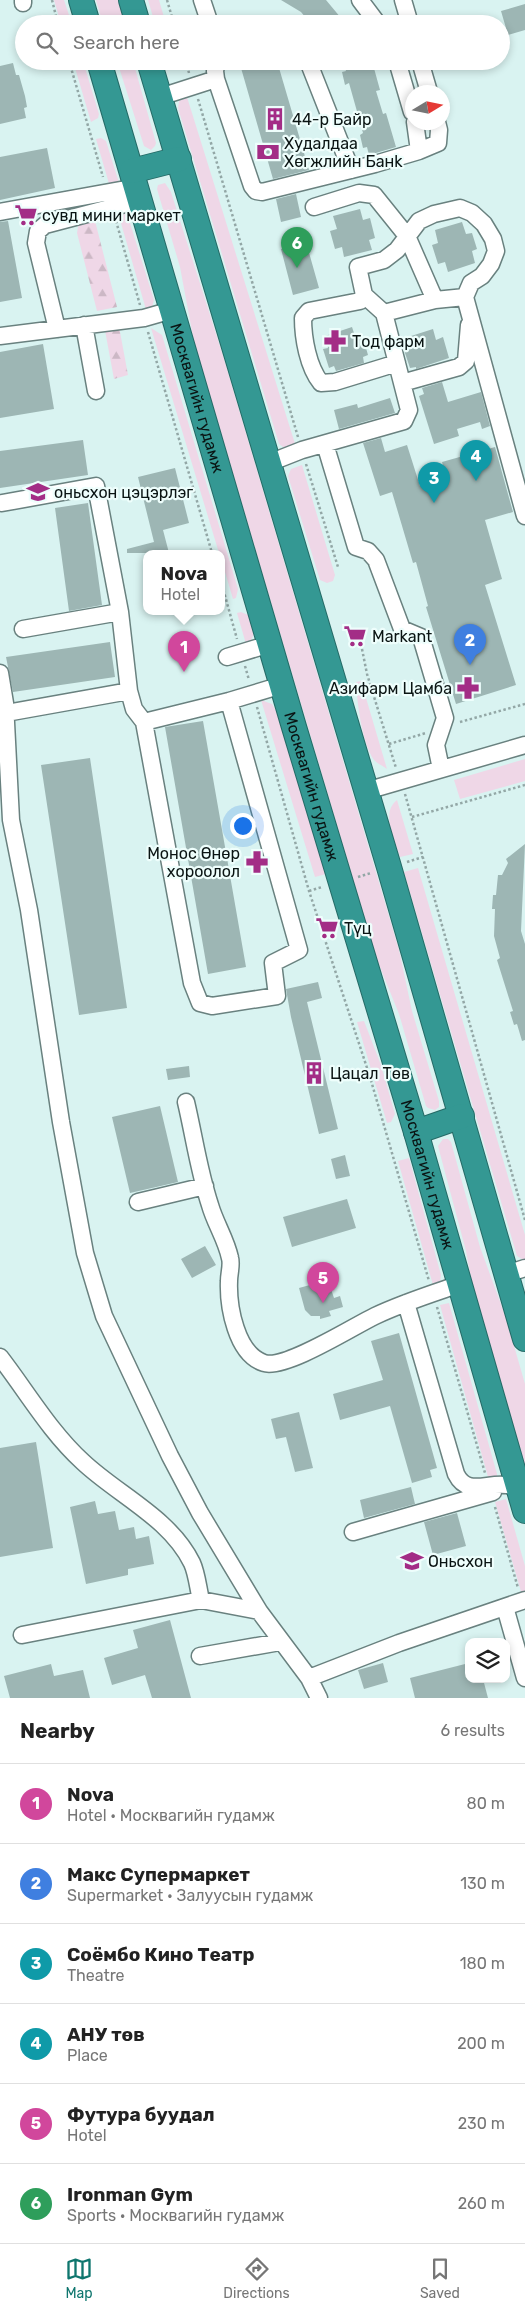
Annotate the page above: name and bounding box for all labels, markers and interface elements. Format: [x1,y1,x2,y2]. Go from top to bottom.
search box [15,15,510,70]
icon: search [33,29,61,57]
text: Search here [73,31,180,54]
north arrow [405,85,450,130]
building icon: 44-р Байр [262,106,288,132]
place label: 44-р Байр [292,110,371,129]
place label: Худалдаа Хөгжлийн Банk [284,134,403,171]
bank icon: Худалдаа Хөгжлийн Банk [255,139,281,165]
supermarket icon: сувд мини маркет [13,202,39,228]
place label: сувд мини маркет [42,206,181,225]
pin: 6 [281,227,313,268]
street label: Москвагийн гудамж [167,321,229,475]
pharmacy icon: Тод фарм [322,328,348,354]
place label: Тод фарм [352,332,425,351]
pin: 4 [460,440,492,481]
pin: 3 [418,462,450,503]
school or university icon: оньсхон цэцэрлэг [25,479,51,505]
place label: оньсхон цэцэрлэг [54,483,193,502]
popup [143,550,225,615]
text: Nova [161,562,207,585]
text: Hotel [161,585,200,604]
supermarket icon: Markant [342,623,368,649]
pin: 2 [454,624,486,665]
place label: Markant [372,627,432,646]
pin: 1 [168,631,200,672]
pharmacy icon: Азифарм Цамба [455,675,481,701]
place label: Азифарм Цамба [329,679,452,698]
street label: Москвагийн гудамж [281,709,343,864]
your location [230,813,256,839]
place label: Монос Өнөр хороолол [147,844,240,881]
pharmacy icon: Монос Өнөр хороолол [244,849,270,875]
supermarket icon: Түц [314,915,340,941]
place label: Түц [344,919,372,938]
building icon: Цацал Төв [301,1060,327,1086]
place label: Цацал Төв [330,1064,410,1083]
street label: Москвагийн гудамж [397,1097,459,1252]
pin: 5 [307,1262,339,1303]
school or university icon: Оньсхон [399,1548,425,1574]
place label: Оньсхон [428,1552,493,1571]
map controls [465,1638,510,1683]
button: layers [465,1638,510,1683]
text: Nearby [20,1718,95,1743]
text: 6 results [440,1721,505,1740]
text: Nova [67,1783,114,1806]
text: 1 [32,1794,40,1813]
text: 80 m [467,1794,505,1813]
text: Hotel · Москвагийн гудамж [67,1806,275,1825]
text: Макс Супермаркет [67,1863,250,1886]
text: 2 [31,1874,41,1893]
text: 130 m [460,1874,505,1893]
text: Supermarket · Залуусын гудамж [67,1886,313,1905]
text: Соёмбо Кино Театр [67,1943,254,1966]
text: 3 [31,1954,41,1973]
text: 180 m [460,1954,505,1973]
text: Theatre [67,1966,125,1985]
text: АНУ төв [67,2023,145,2046]
text: 4 [31,2034,41,2053]
text: 200 m [457,2034,505,2053]
text: Place [67,2046,108,2065]
text: Футура буудал [67,2103,215,2126]
text: 5 [31,2114,41,2133]
text: 230 m [458,2114,505,2133]
text: Hotel [67,2126,107,2145]
text: Ironman Gym [67,2183,193,2206]
text: 6 [31,2194,41,2213]
text: 260 m [458,2194,505,2213]
text: Sports · Москвагийн гудамж [67,2206,284,2225]
tab: Map [65,2255,93,2302]
tab: Directions [223,2255,290,2302]
tab: Saved [420,2255,460,2302]

